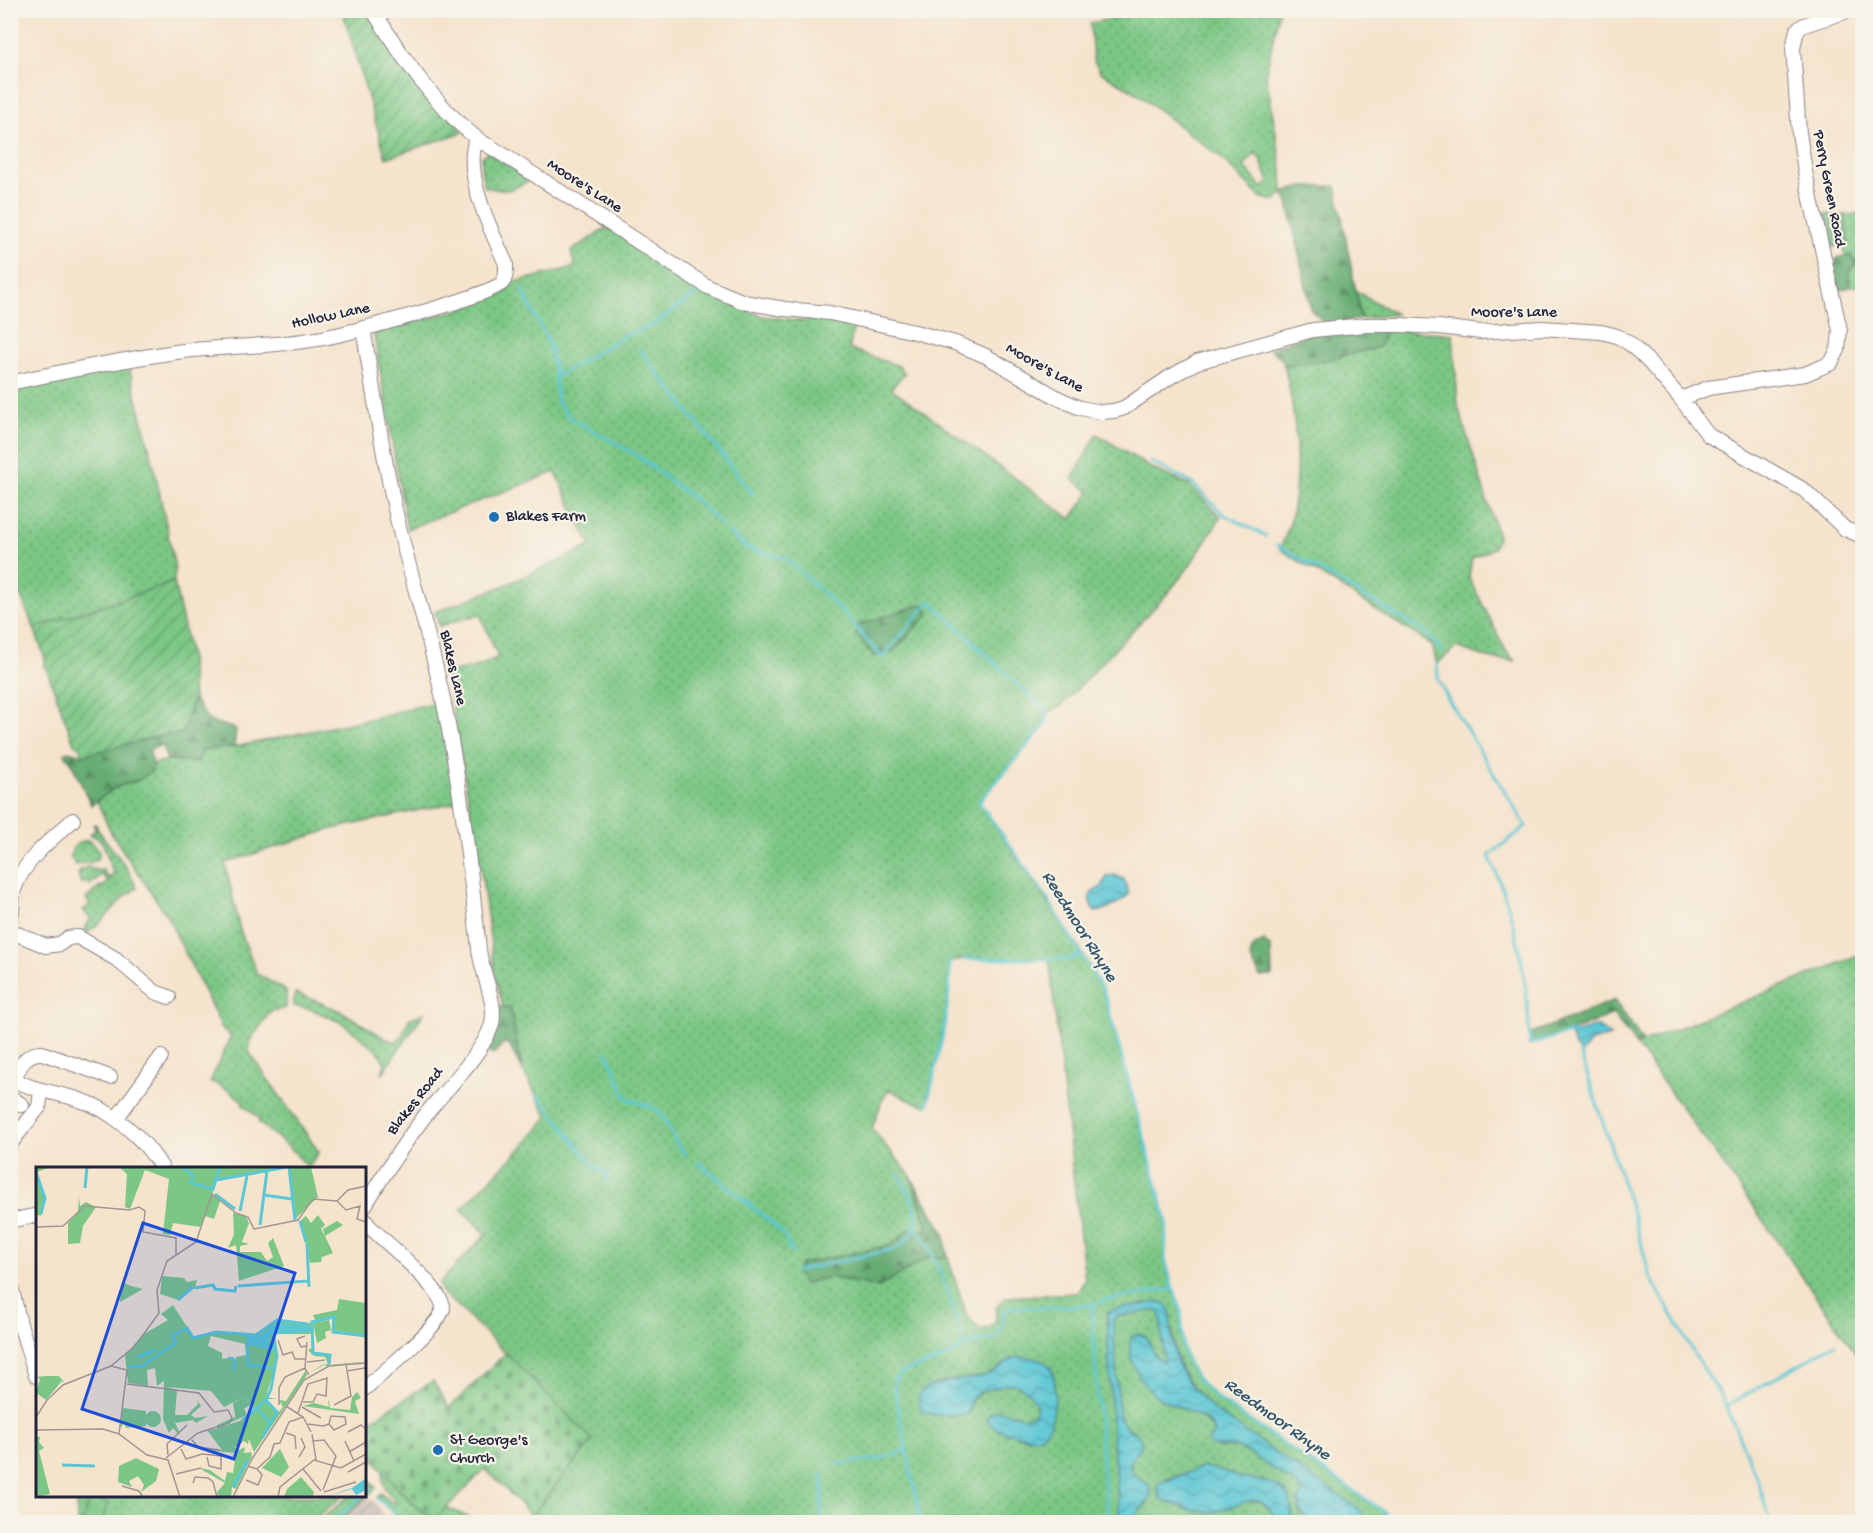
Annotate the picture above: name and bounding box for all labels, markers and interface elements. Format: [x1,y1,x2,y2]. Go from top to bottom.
street label: Perry Green Road [1807,128,1849,251]
street label: Moore's Lane [543,156,626,219]
street label: Hollow Lane [290,299,373,335]
street label: Moore's Lane [1471,304,1558,323]
street label: Moore's Lane [1002,340,1087,399]
place label: Blakes Farm [505,508,586,527]
marker: Blakes Farm [487,510,501,524]
street label: Blakes Lane [434,628,470,708]
water label: Reedmoor Rhyne [1037,868,1122,987]
street label: Blakes Road [383,1063,449,1140]
inset map [36,1167,366,1497]
water label: Reedmoor Rhyne [1220,1374,1335,1466]
place label: St George's Church [450,1432,528,1469]
marker: St George's Church [431,1443,445,1457]

